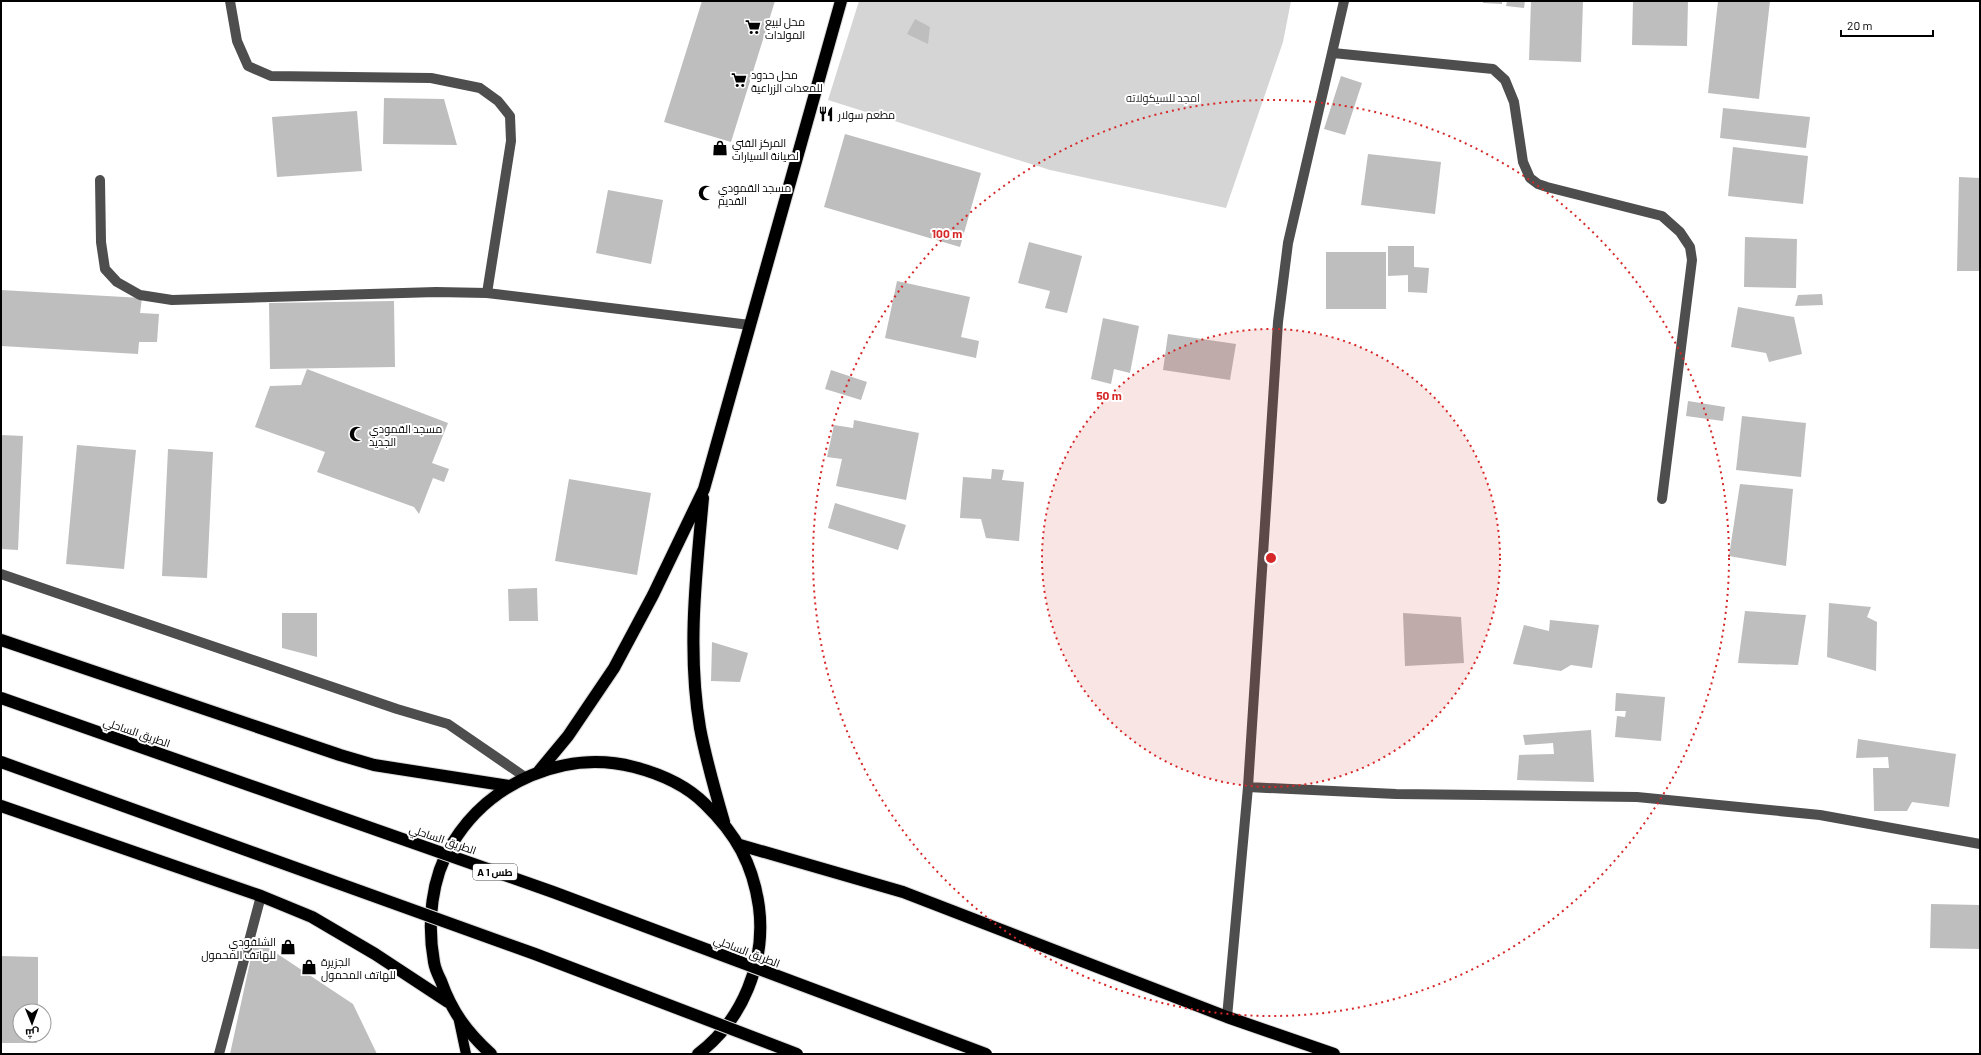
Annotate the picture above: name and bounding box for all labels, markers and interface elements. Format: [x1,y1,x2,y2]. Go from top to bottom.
scale bar [1841,12,1933,38]
place label: محل لبيع المولدات [765,15,805,42]
supermarket icon: محل لبيع المولدات [744,18,762,36]
text: 20 m [1847,18,1873,32]
place label: محل حدود للمعدات الزراعية [751,68,823,95]
supermarket icon: محل حدود للمعدات الزراعية [730,71,748,89]
park label: امجد للسيكولاته [1126,91,1200,105]
restaurant icon: مطعم سولار [817,105,835,123]
place label: مطعم سولار [837,108,895,123]
place label: المركز الفني لصيانة السيارات [732,136,799,163]
shop icon: المركز الفني لصيانة السيارات [711,139,729,157]
place label: مسجد القمودي القديم [718,181,791,209]
mosque icon: مسجد القمودي القديم [697,184,715,202]
text: 100 m [932,226,962,240]
text: 50 m [1096,388,1122,402]
place label: مسجد القمودي الجديد [369,422,442,448]
mosque icon: مسجد القمودي الجديد [348,425,366,443]
centre of rings [1264,551,1278,565]
street label: الطريق الساحلي [101,714,172,752]
street label: الطريق الساحلي [407,821,478,859]
road number: A 1 طس [473,864,517,880]
street label: الطريق الساحلي [711,932,782,972]
place label: الشلفودي للهاتف المحمول [201,935,276,962]
shop icon: الشلفودي للهاتف المحمول [279,938,297,956]
place label: الجزيرة للهاتف المحمول [321,955,396,982]
shop icon: الجزيرة للهاتف المحمول [300,958,318,976]
north arrow [12,1003,52,1043]
text: ش [25,1026,39,1040]

